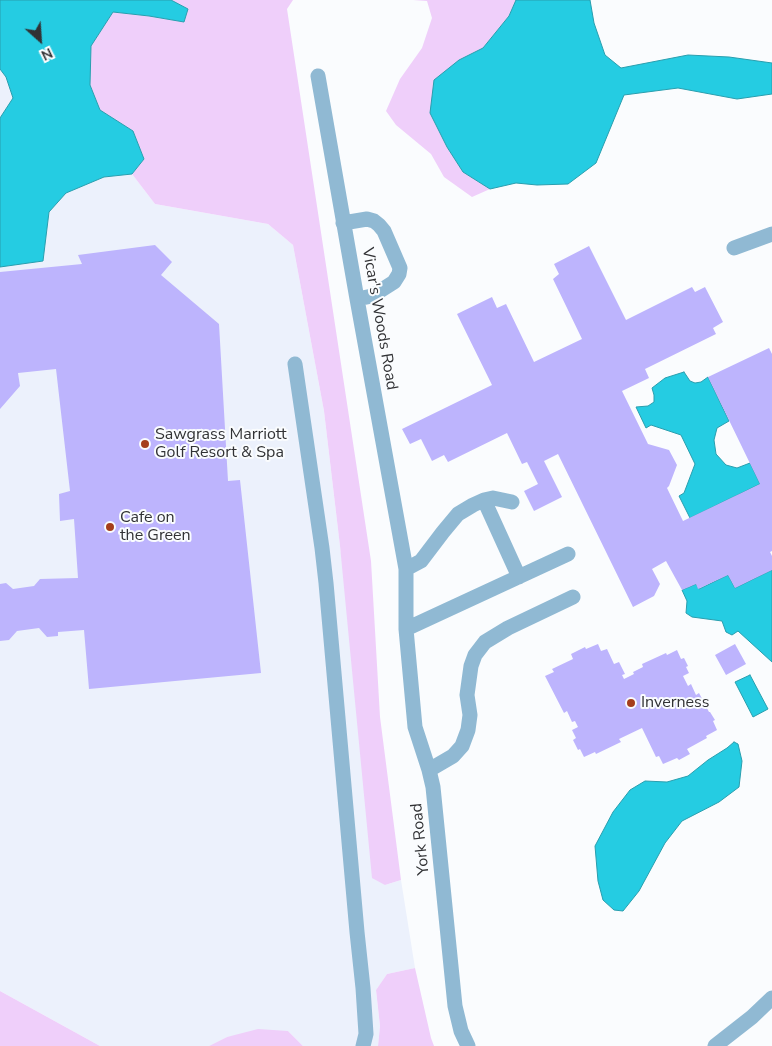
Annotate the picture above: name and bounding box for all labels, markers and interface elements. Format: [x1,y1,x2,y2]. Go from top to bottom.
north arrow [15,15,65,65]
text: N [38,43,56,65]
street label: Vicar's Woods Road [357,246,401,392]
place label: Sawgrass Marriott Golf Resort & Spa [155,425,287,463]
marker: Sawgrass Marriott Golf Resort & Spa [139,438,151,450]
place label: Cafe on the Green [120,508,191,546]
marker: Cafe on the Green [104,521,116,533]
place label: Inverness [641,693,709,713]
marker: Inverness [625,697,637,709]
street label: York Road [408,802,434,876]

